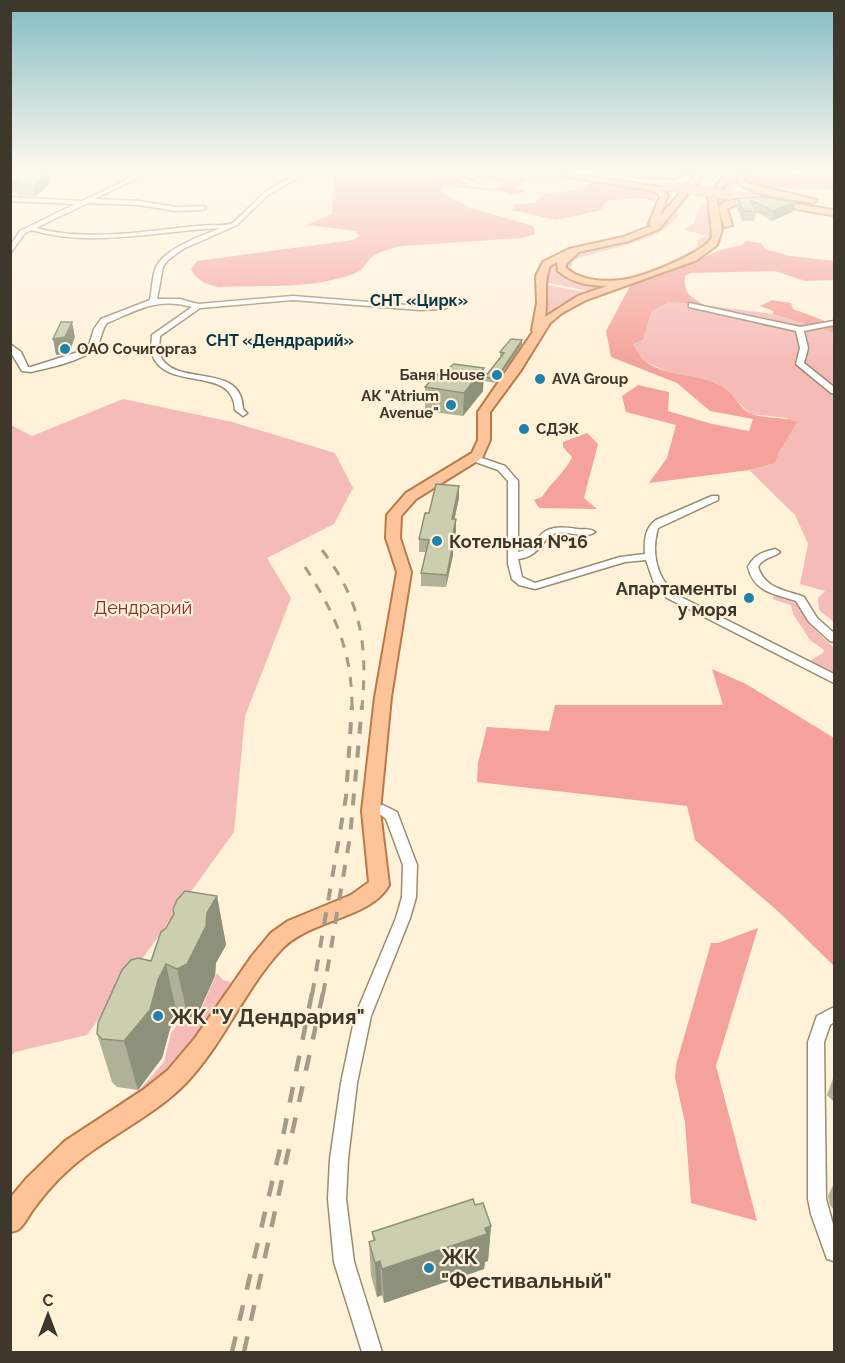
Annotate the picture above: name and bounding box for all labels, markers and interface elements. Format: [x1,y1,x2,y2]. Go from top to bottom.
district label: СНТ «Цирк» [370,291,468,310]
district label: СНТ «Дендрарий» [206,331,354,350]
place label: ОАО Сочигоргаз [77,340,197,358]
marker: ОАО Сочигоргаз [58,342,72,356]
place label: Баня House [400,366,485,384]
marker: Баня House [490,368,504,382]
place label: AVA Group [552,370,629,388]
marker: AVA Group [533,372,547,386]
place label: АК "Atrium Avenue" [361,387,439,422]
marker: АК "Atrium Avenue" [444,398,458,412]
place label: СДЭК [536,420,580,438]
marker: СДЭК [517,422,531,436]
place label: Котельная №16 [449,531,588,552]
marker: Котельная №16 [430,534,444,548]
place label: Апартаменты у моря [616,578,737,620]
marker: Апартаменты у моря [742,591,756,605]
park label: Дендрарий [94,597,192,618]
place label: ЖК "У Дендрария" [170,1004,365,1029]
marker: ЖК "У Дендрария" [151,1009,165,1023]
place label: ЖК "Фестивальный" [441,1244,612,1293]
marker: ЖК "Фестивальный" [422,1261,436,1275]
north arrow [18,1285,78,1345]
text: С [43,1291,54,1310]

